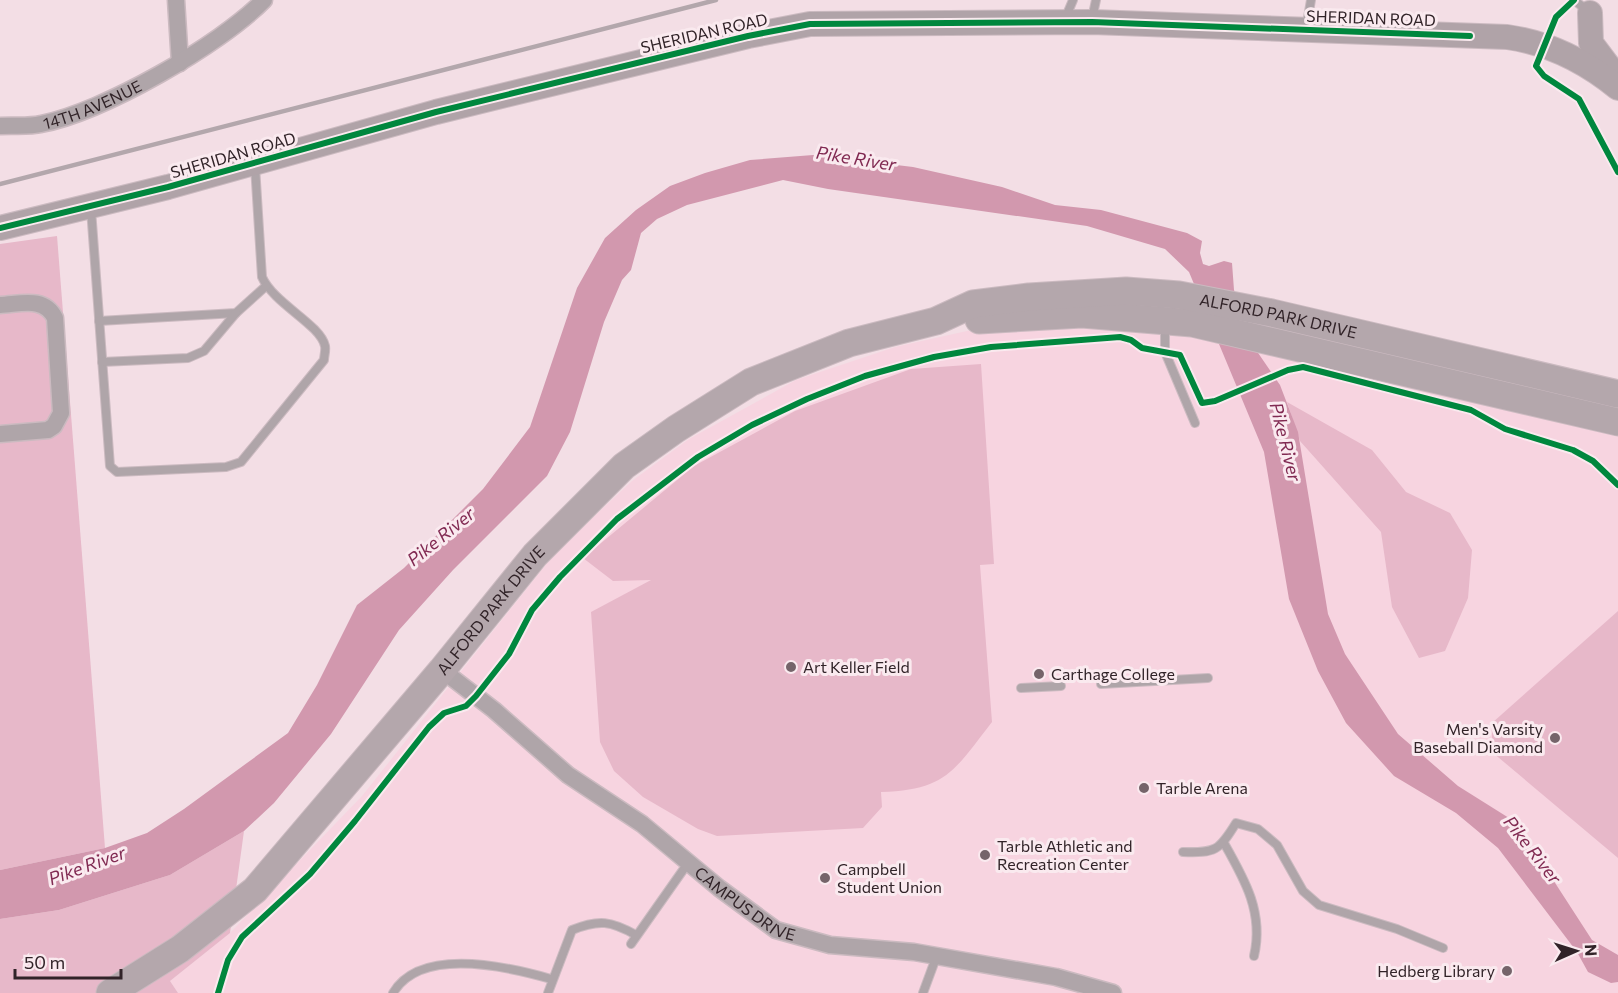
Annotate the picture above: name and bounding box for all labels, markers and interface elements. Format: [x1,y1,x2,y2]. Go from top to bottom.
street label: SHERIDAN ROAD [1306,6,1436,29]
street label: SHERIDAN ROAD [639,9,769,56]
street label: 14TH AVENUE [41,76,144,132]
street label: SHERIDAN ROAD [168,128,298,181]
water label: Pike River [815,141,898,175]
street label: ALFORD PARK DRIVE [1198,289,1359,342]
water label: Pike River [1266,400,1307,484]
water label: Pike River [402,502,479,570]
street label: ALFORD PARK DRIVE [432,541,548,678]
place label: Art Keller Field [803,657,910,676]
marker: Art Keller Field [784,660,798,674]
place label: Carthage College [1051,664,1175,683]
marker: Carthage College [1032,667,1046,681]
place label: Men's Varsity Baseball Diamond [1413,719,1543,756]
marker: Men's Varsity Baseball Diamond [1548,731,1562,745]
place label: Tarble Arena [1156,778,1248,797]
marker: Tarble Arena [1137,781,1151,795]
water label: Pike River [1499,811,1567,889]
place label: Tarble Athletic and Recreation Center [997,836,1133,873]
water label: Pike River [45,841,129,889]
marker: Tarble Athletic and Recreation Center [978,848,992,862]
place label: Campbell Student Union [837,859,942,896]
street label: CAMPUS DRIVE [691,862,798,944]
marker: Campbell Student Union [818,871,832,885]
north arrow [1546,921,1606,981]
scale bar [15,942,122,980]
text: N [1582,944,1601,957]
text: 50 m [24,951,65,973]
place label: Hedberg Library [1377,961,1495,980]
marker: Hedberg Library [1500,964,1514,978]

